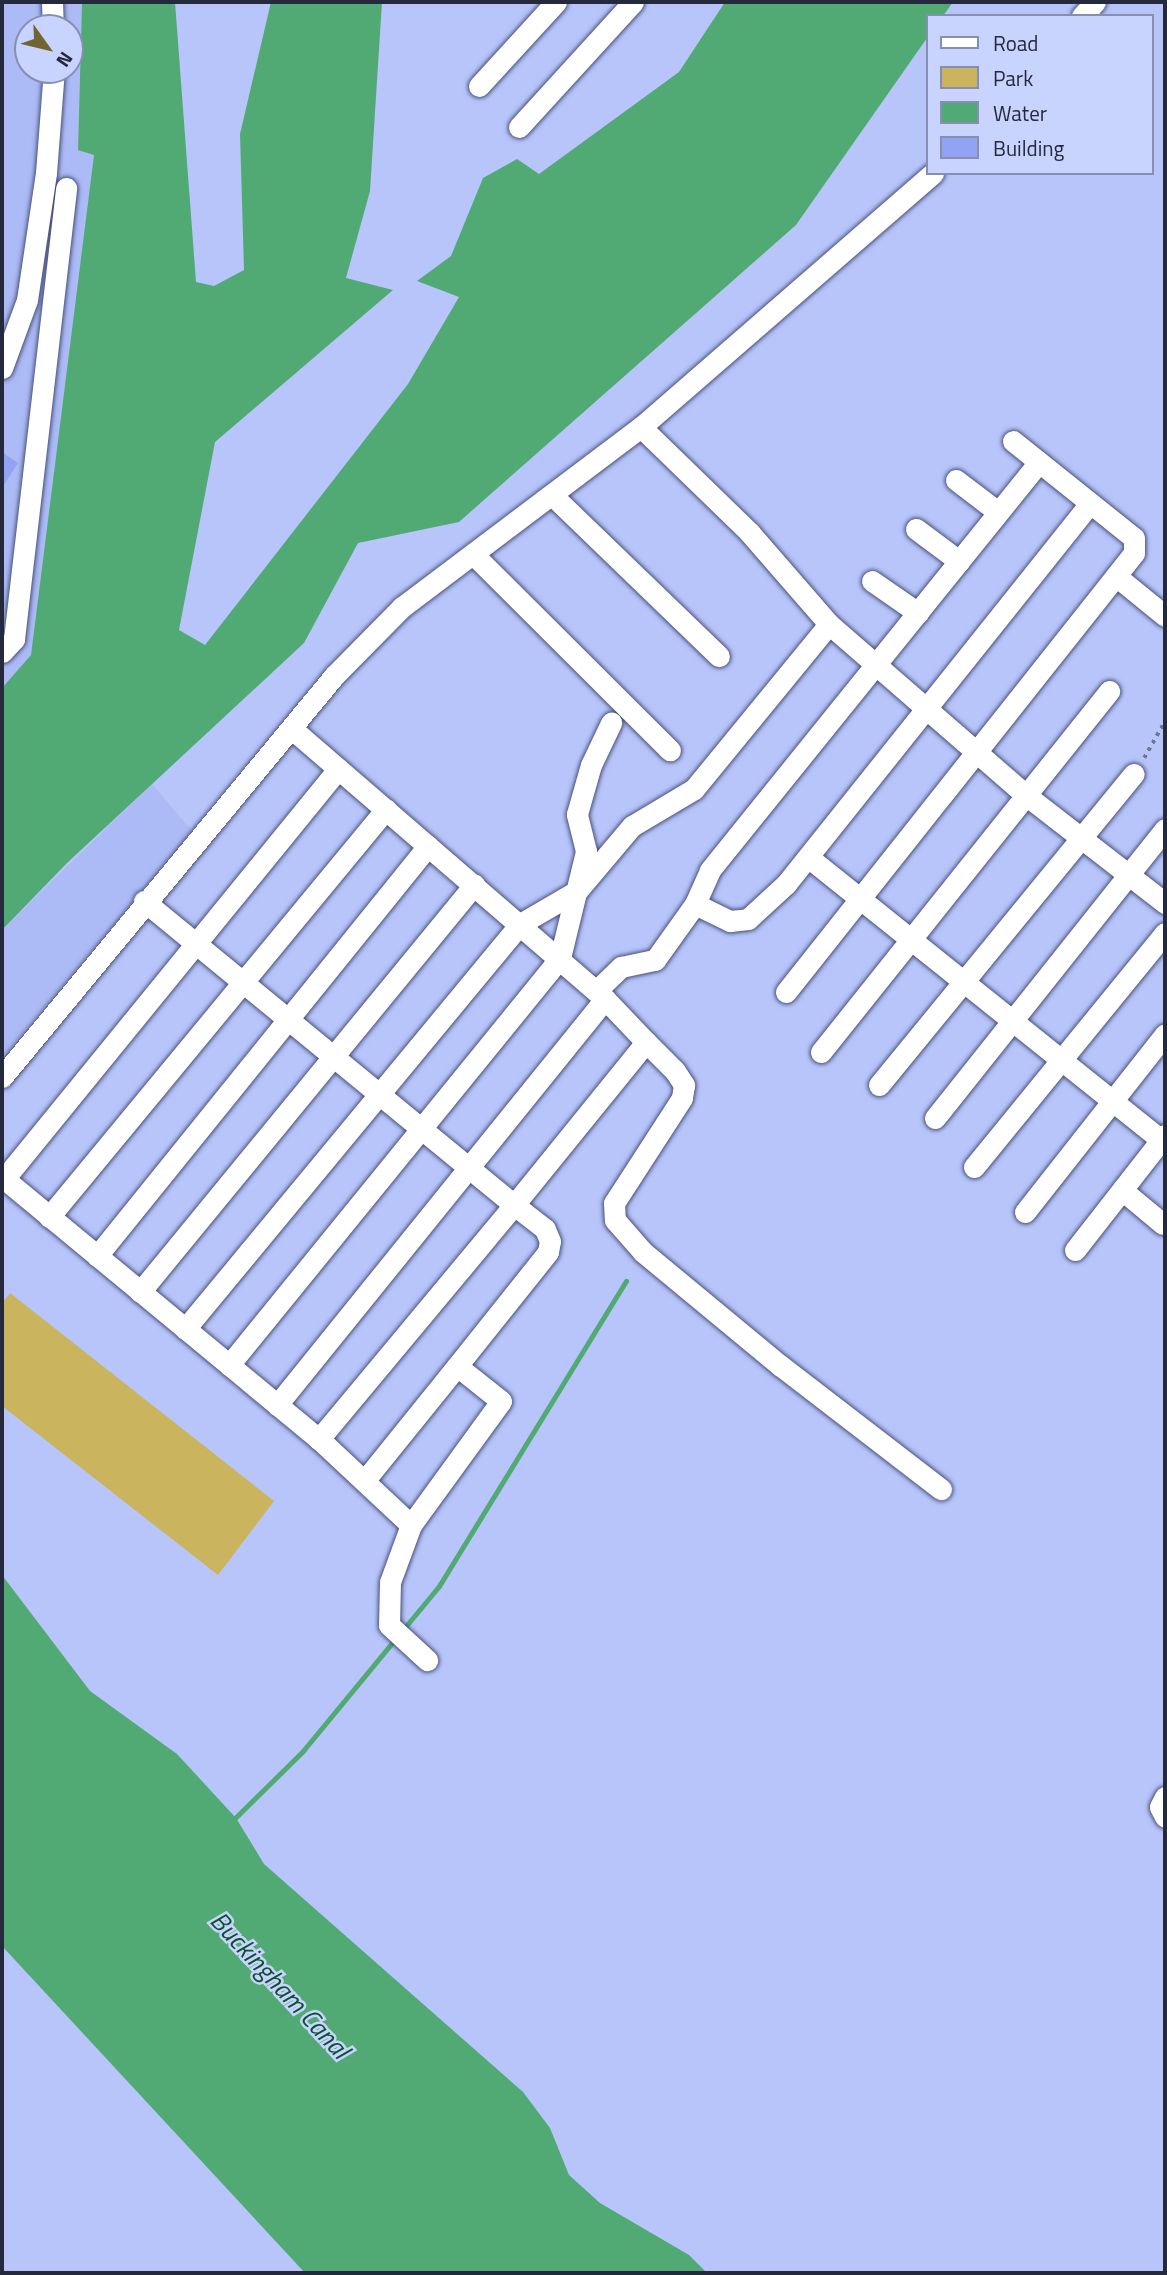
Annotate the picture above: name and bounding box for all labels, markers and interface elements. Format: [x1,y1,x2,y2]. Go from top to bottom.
north arrow [14,14,84,84]
legend [926,14,1153,175]
text: Road [993,27,1038,59]
text: N [49,46,81,73]
text: Park [993,62,1033,94]
text: Water [993,97,1047,129]
text: Building [993,132,1064,164]
water label: Buckingham Canal [204,1905,356,2065]

